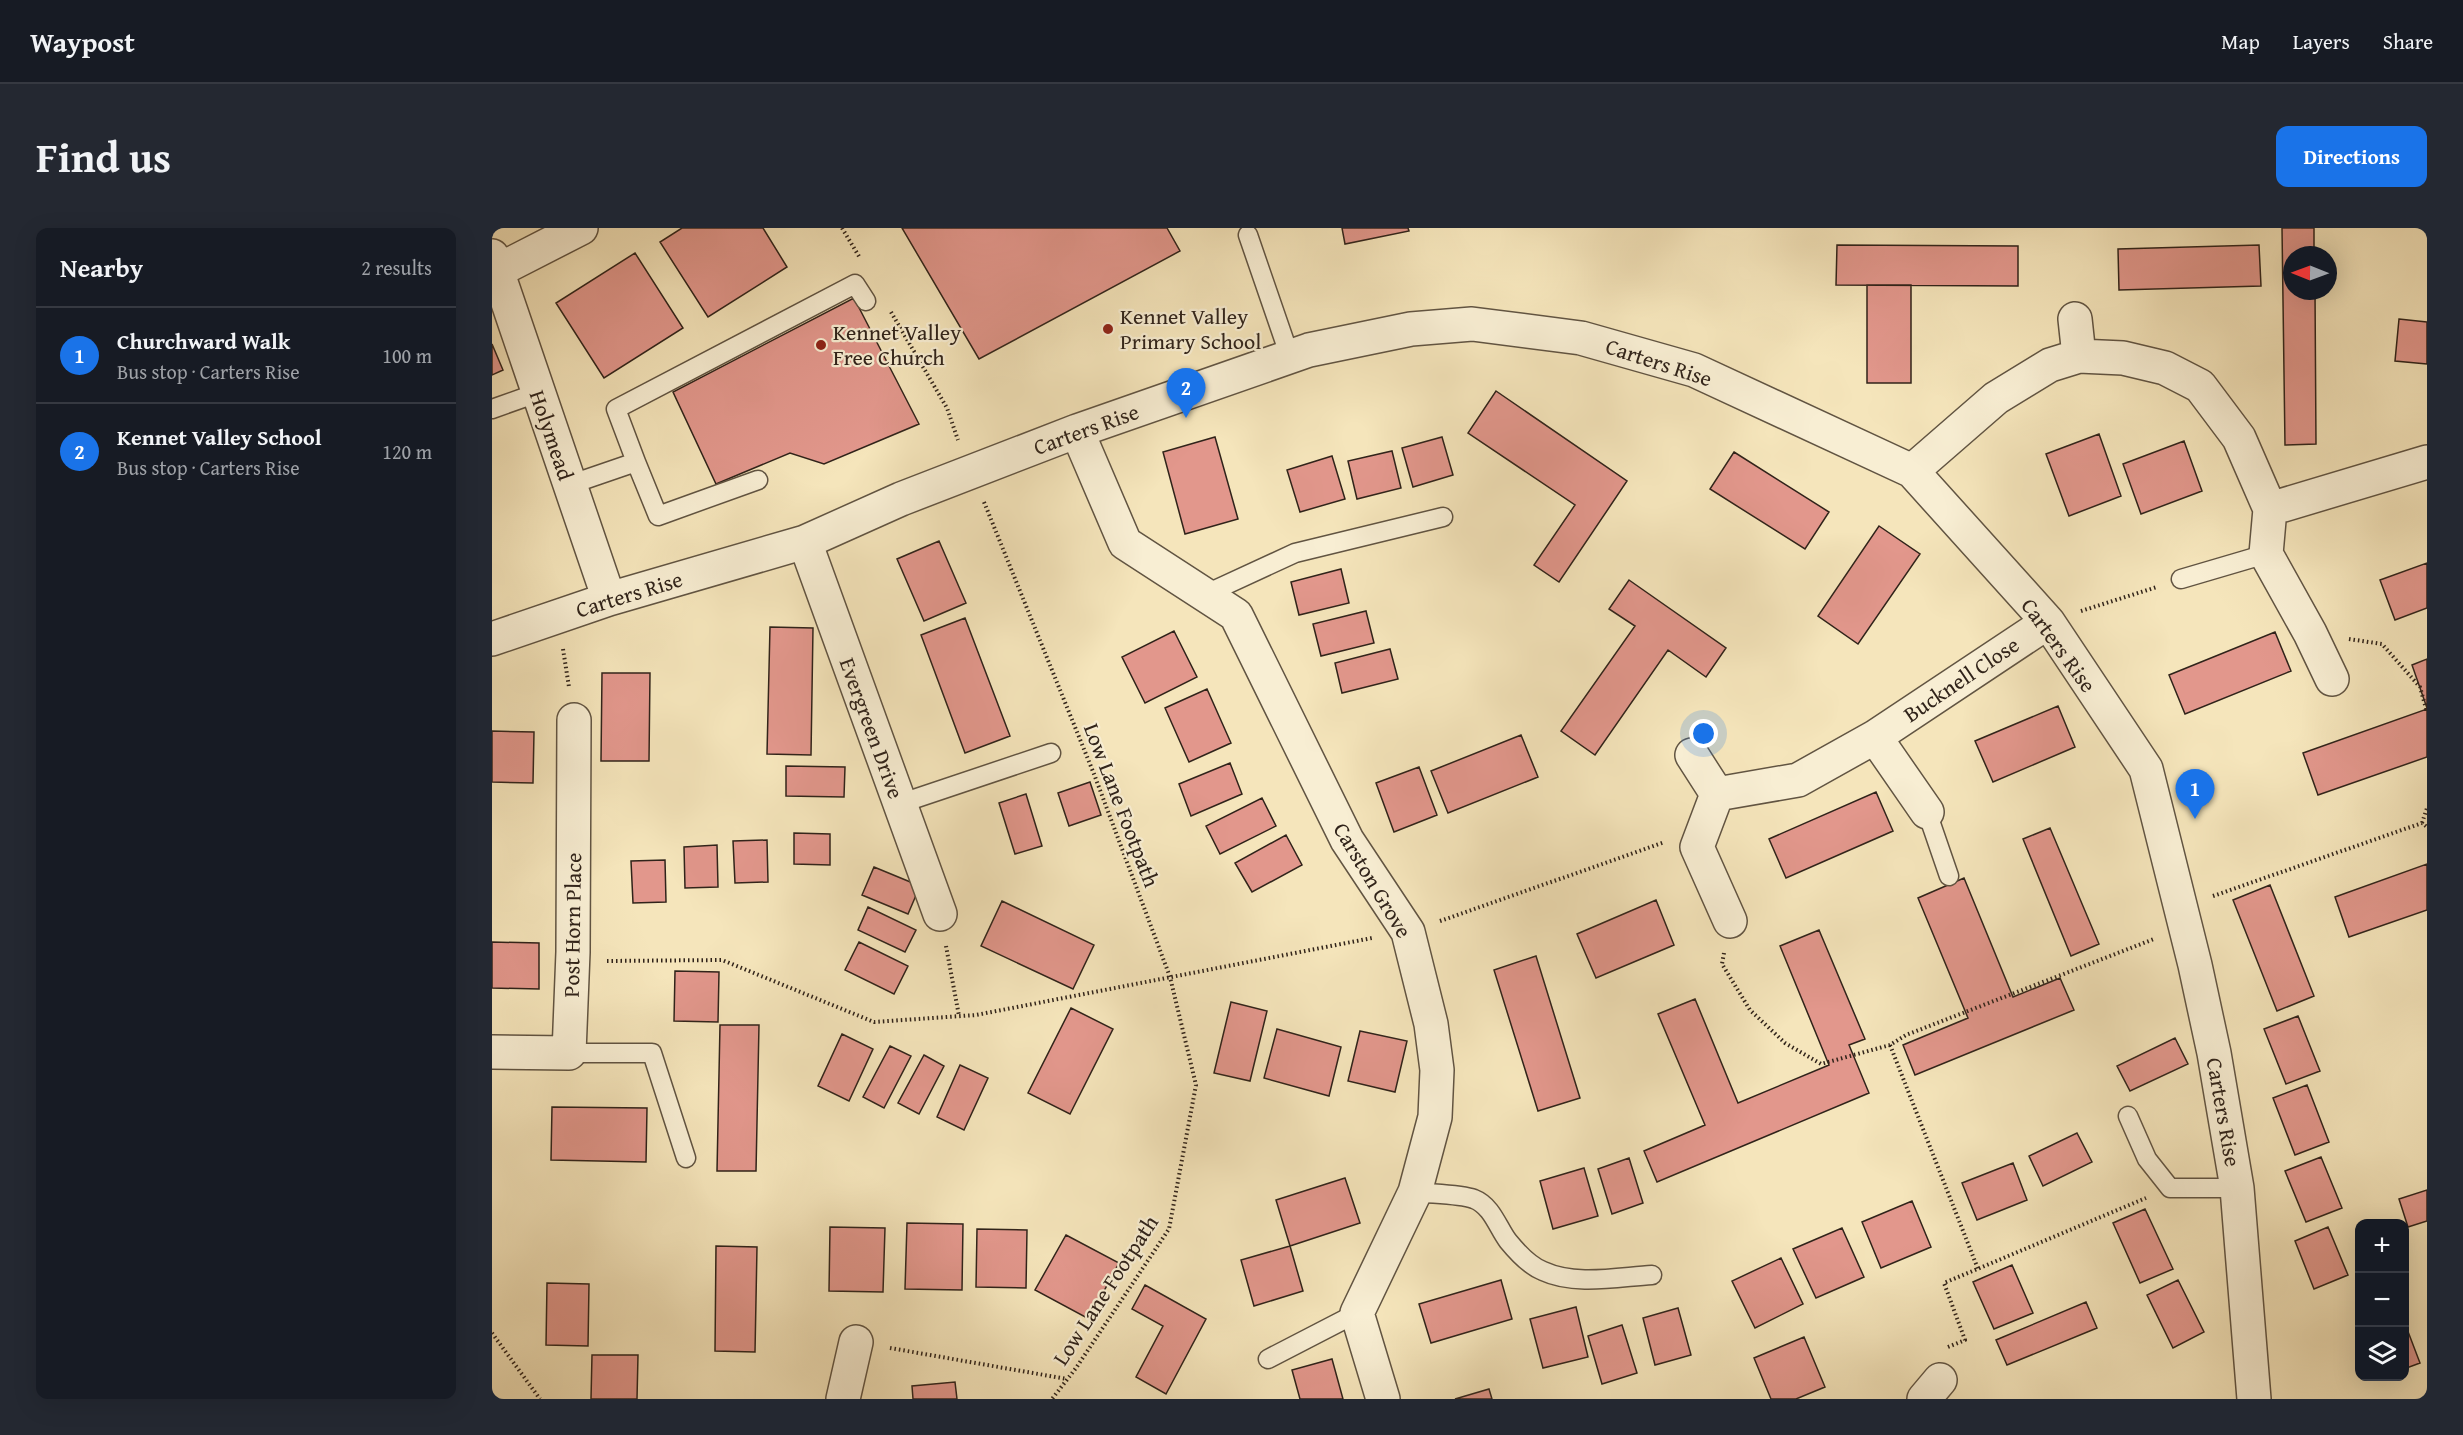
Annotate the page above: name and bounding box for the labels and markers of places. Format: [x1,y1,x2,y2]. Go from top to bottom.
place label: Kennet Valley Primary School [1120,300,1261,357]
place label: Kennet Valley Free Church [833,316,961,373]
marker: Kennet Valley Primary School [1101,322,1115,336]
marker: Kennet Valley Free Church [814,338,828,352]
pin: 2 [1166,368,1206,418]
pin: 1 [2176,770,2214,819]

